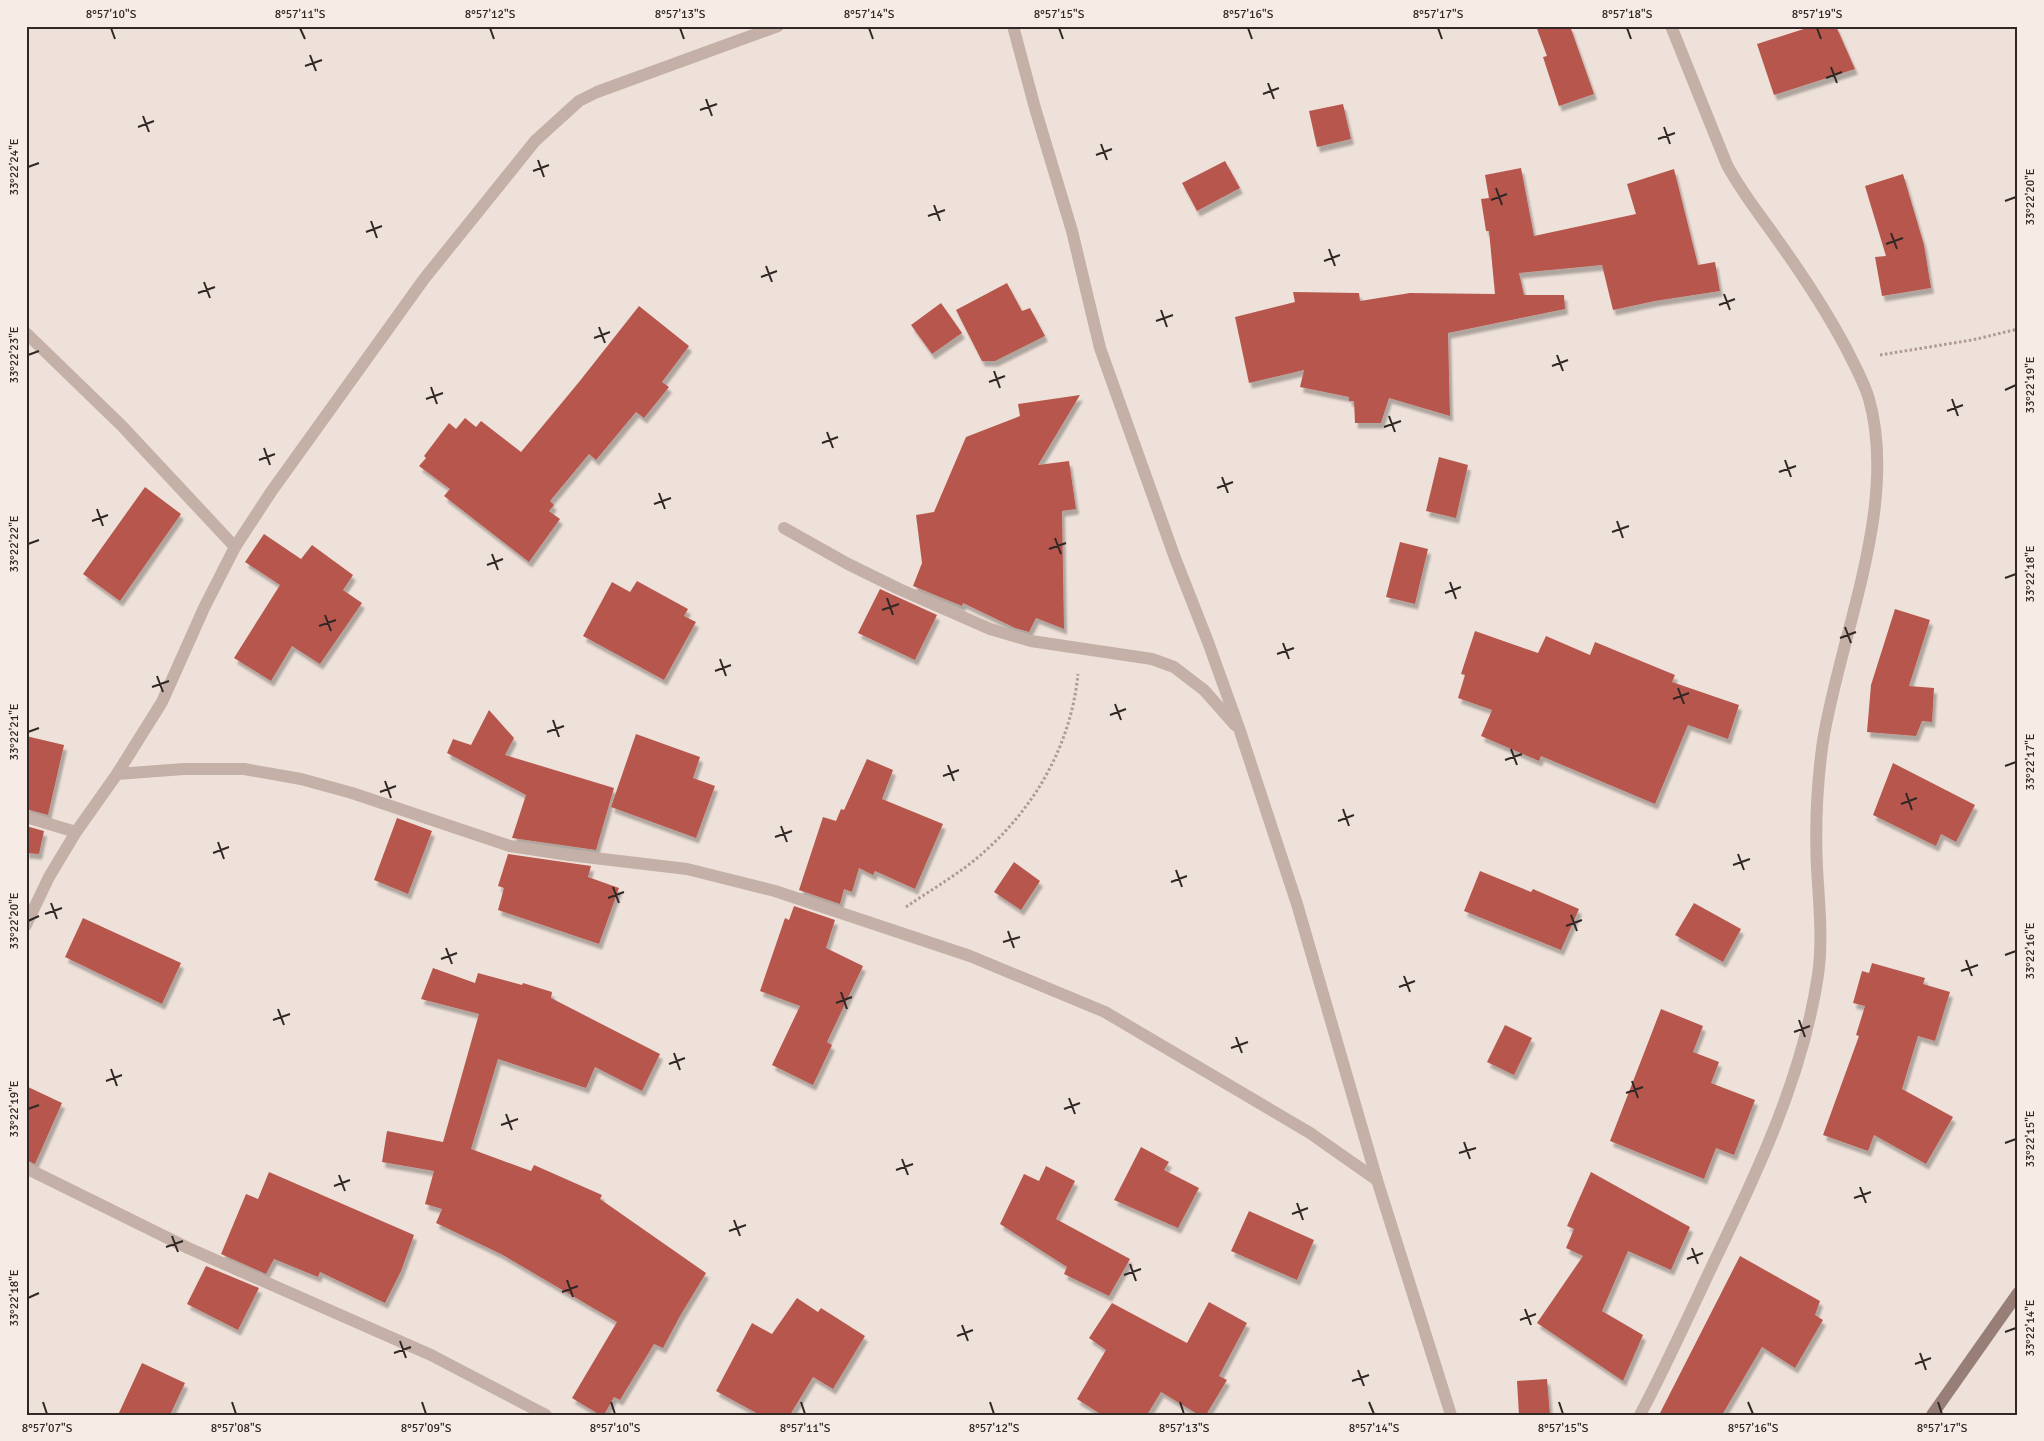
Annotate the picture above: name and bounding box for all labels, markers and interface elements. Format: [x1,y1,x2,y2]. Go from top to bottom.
text: 8°57'10"S [86,7,137,22]
text: 8°57'11"S [275,7,326,22]
text: 8°57'12"S [465,7,516,22]
text: 8°57'13"S [655,7,706,22]
text: 8°57'14"S [844,7,895,22]
text: 8°57'15"S [1034,7,1085,22]
text: 8°57'16"S [1223,7,1274,22]
text: 8°57'17"S [1413,7,1464,22]
text: 8°57'18"S [1602,7,1653,22]
text: 8°57'19"S [1792,7,1843,22]
text: 33°22'24"E [7,138,22,196]
text: 33°22'20"E [2023,168,2038,226]
text: 33°22'23"E [7,326,22,384]
text: 33°22'19"E [2023,356,2038,414]
text: 33°22'22"E [7,515,22,573]
text: 33°22'18"E [2023,545,2038,603]
text: 33°22'21"E [7,703,22,761]
text: 33°22'17"E [2023,733,2038,791]
text: 33°22'20"E [7,892,22,950]
text: 33°22'16"E [2023,922,2038,980]
text: 33°22'19"E [7,1080,22,1138]
text: 33°22'15"E [2023,1110,2038,1168]
text: 33°22'18"E [7,1269,22,1327]
text: 33°22'14"E [2023,1299,2038,1357]
text: 8°57'07"S [22,1421,73,1436]
text: 8°57'08"S [211,1421,262,1436]
text: 8°57'09"S [401,1421,452,1436]
text: 8°57'10"S [590,1421,641,1436]
text: 8°57'11"S [780,1421,831,1436]
text: 8°57'12"S [969,1421,1020,1436]
text: 8°57'13"S [1159,1421,1210,1436]
text: 8°57'14"S [1349,1421,1400,1436]
text: 8°57'15"S [1538,1421,1589,1436]
text: 8°57'16"S [1728,1421,1779,1436]
text: 8°57'17"S [1917,1421,1968,1436]

